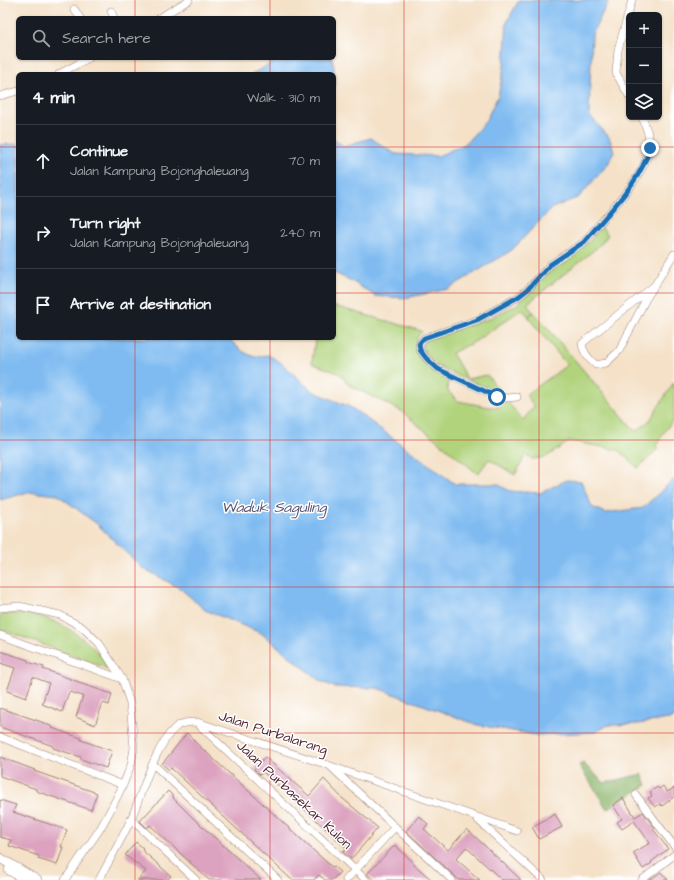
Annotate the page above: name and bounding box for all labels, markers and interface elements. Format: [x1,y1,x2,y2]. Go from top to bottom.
map controls [626,12,662,120]
button: + [626,12,662,48]
search box [16,16,336,60]
icon: search [30,27,52,49]
text: Search here [62,28,151,49]
button: − [626,48,662,84]
button: layers [626,84,662,120]
text: 4 min [32,86,75,110]
text: Walk · 310 m [247,89,320,107]
route end [641,139,659,157]
text: Continue [70,141,128,162]
icon: ahead [32,150,54,172]
text: 70 m [288,152,320,170]
text: Jalan Kampung Bojonghaleuang [70,162,249,180]
text: Turn right [70,213,141,234]
icon: right [32,222,54,244]
text: 240 m [280,224,320,242]
text: Jalan Kampung Bojonghaleuang [70,234,249,252]
icon: arrive [32,294,54,316]
text: Arrive at destination [70,294,211,315]
route start [488,388,506,406]
water label: Waduk Saguling [222,497,328,519]
street label: Jalan Purbalarang [216,706,330,760]
street label: Jalan Purbasekar Kulon [232,736,356,854]

